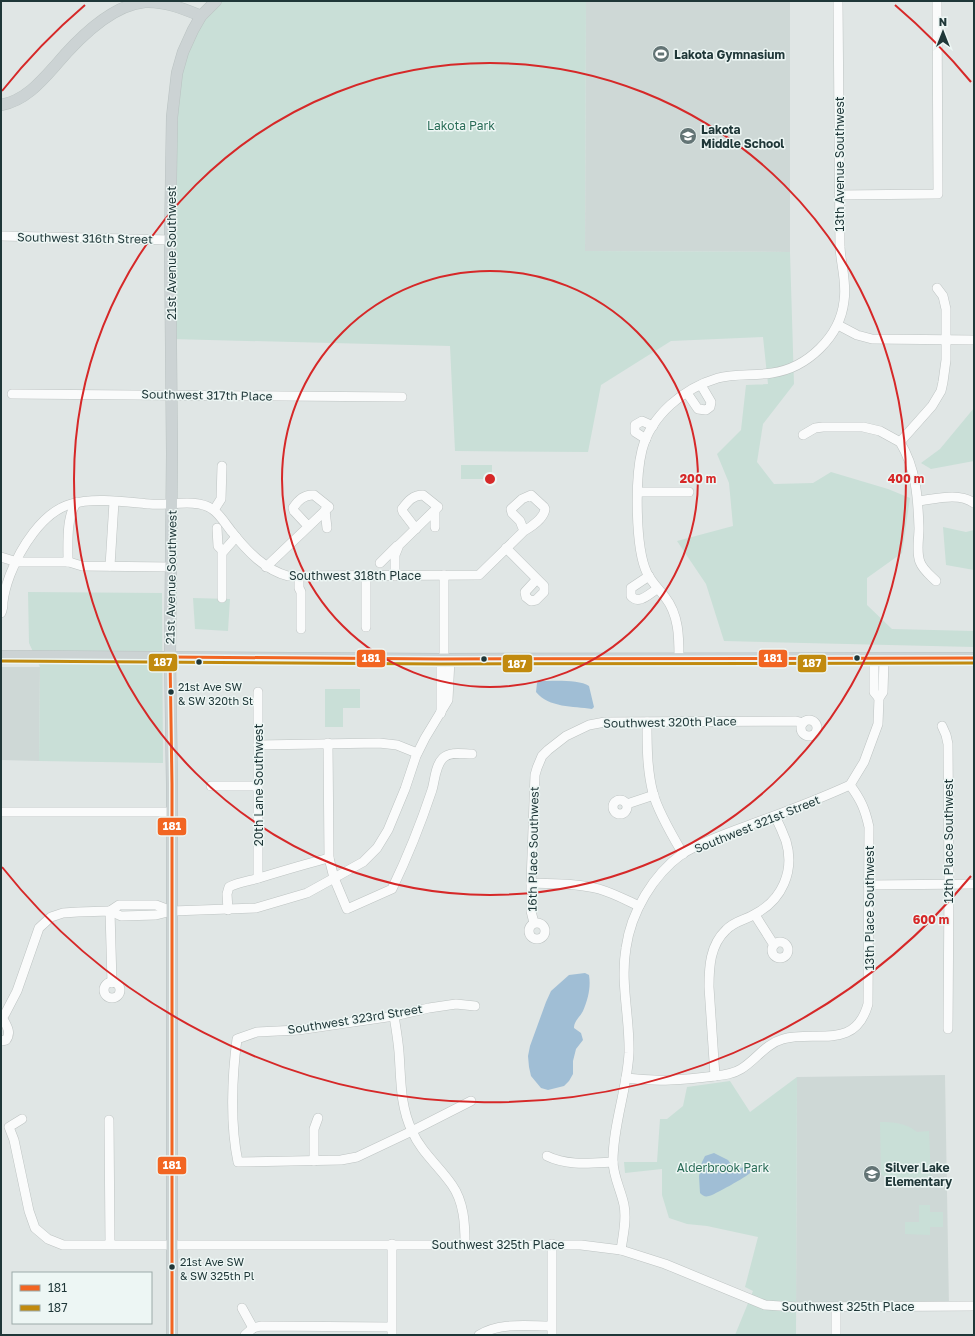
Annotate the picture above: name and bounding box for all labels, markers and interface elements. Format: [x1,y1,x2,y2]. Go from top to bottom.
north arrow [923,12,963,52]
text: N [939,15,947,28]
sports icon: Lakota Gymnasium [651,44,671,64]
place label: Lakota Gymnasium [674,47,785,62]
street label: 13th Avenue Southwest [832,96,847,232]
park label: Lakota Park [427,118,495,133]
place label: Lakota Middle School [701,122,784,151]
school or university icon: Lakota Middle School [678,126,698,146]
street label: 21st Avenue Southwest [164,186,179,320]
street label: Southwest 316th Street [17,229,153,247]
street label: Southwest 317th Place [141,386,273,404]
text: 200 m [680,471,716,486]
text: 400 m [888,471,924,486]
centre of rings [483,472,497,486]
street label: 21st Avenue Southwest [162,510,180,644]
street label: Southwest 318th Place [289,568,421,583]
line badge: 181 [356,649,386,668]
line badge: 181 [758,649,788,668]
text: 181 [362,651,381,664]
text: 181 [764,651,783,664]
line badge: 187 [148,653,178,672]
unlabelled marker [852,653,862,663]
unlabelled marker [479,654,489,664]
line badge: 187 [502,654,533,673]
line badge: 187 [797,654,827,673]
text: 187 [154,655,172,668]
text: 187 [803,656,821,669]
unlabelled marker [194,657,204,667]
text: 187 [508,657,526,670]
place label: 21st Ave SW & SW 320th St [178,680,253,707]
marker: 21st Ave SW & SW 320th St [166,687,176,697]
street label: Southwest 320th Place [603,713,737,731]
street label: 20th Lane Southwest [251,724,266,846]
street label: 12th Place Southwest [941,778,956,903]
street label: 16th Place Southwest [524,786,542,912]
street label: Southwest 321st Street [692,792,822,856]
line badge: 181 [157,817,187,836]
text: 181 [163,819,182,832]
street label: 13th Place Southwest [862,845,877,970]
text: 600 m [913,912,949,927]
street label: Southwest 323rd Street [286,1001,424,1037]
line badge: 181 [157,1156,187,1175]
text: 181 [163,1158,182,1171]
park label: Alderbrook Park [677,1160,770,1175]
place label: Silver Lake Elementary [885,1160,953,1189]
school or university icon: Silver Lake Elementary [862,1164,882,1184]
street label: Southwest 325th Place [431,1237,565,1252]
place label: 21st Ave SW & SW 325th Pl [180,1255,255,1282]
marker: 21st Ave SW & SW 325th Pl [167,1262,177,1272]
legend [12,1272,152,1324]
text: 181 [48,1280,67,1295]
street label: Southwest 325th Place [781,1299,915,1314]
text: 187 [48,1300,68,1315]

